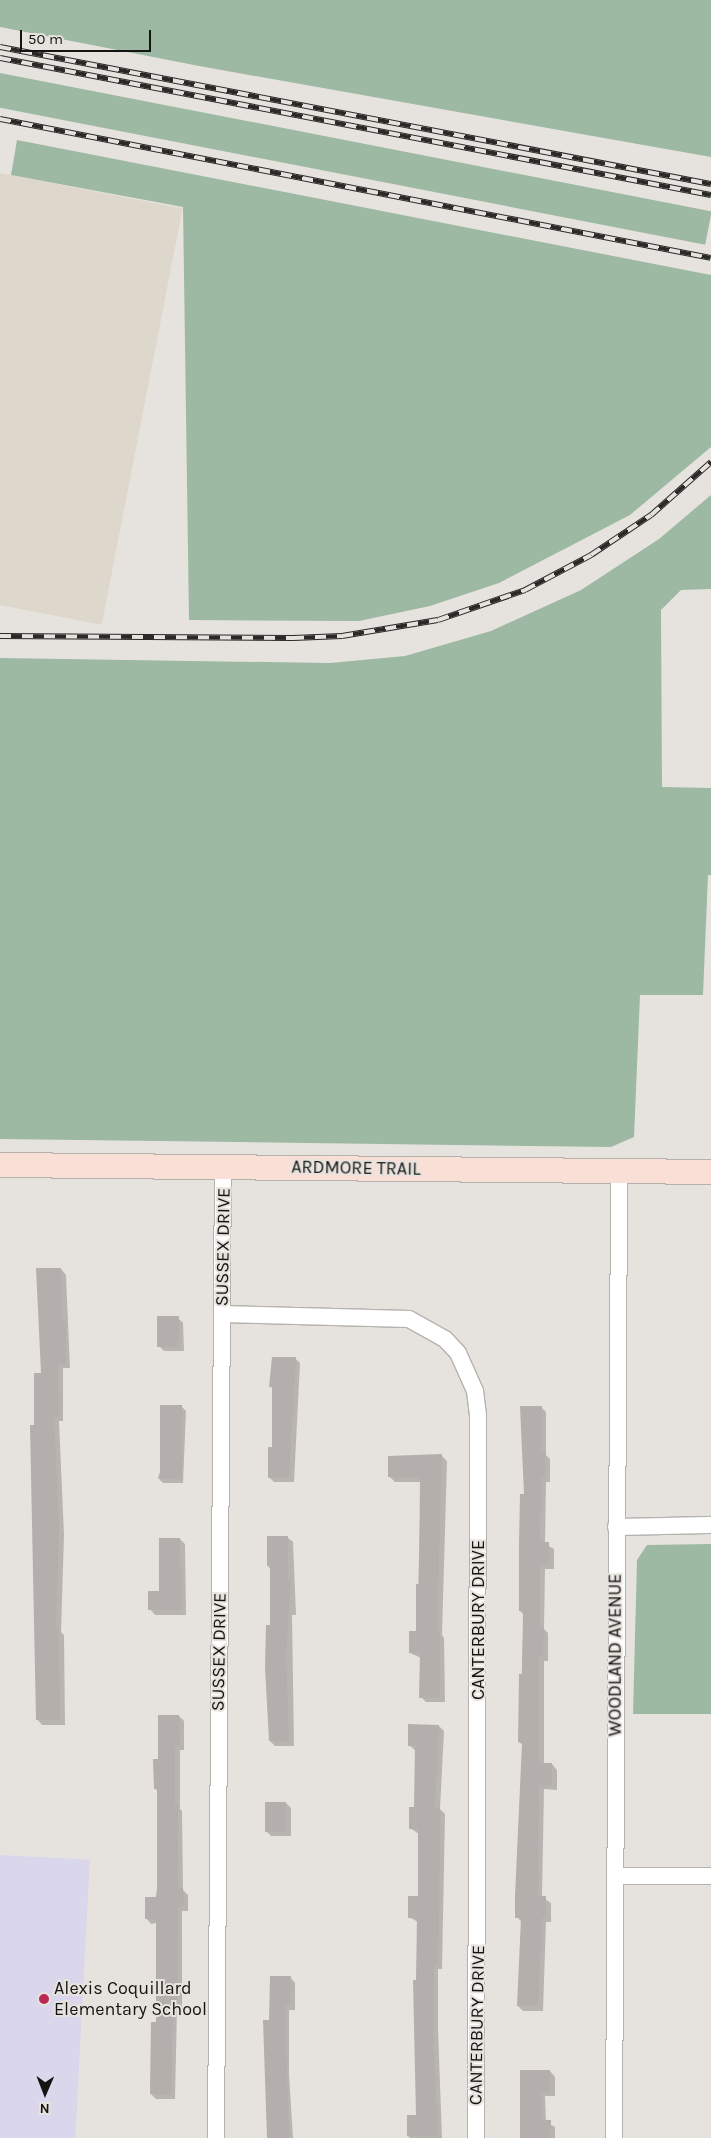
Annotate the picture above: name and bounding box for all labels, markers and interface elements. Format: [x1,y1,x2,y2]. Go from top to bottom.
scale bar [22,20,154,52]
text: 50 m [28,30,63,48]
street label: ARDMORE TRAIL [291,1156,421,1180]
street label: SUSSEX DRIVE [211,1188,235,1306]
street label: CANTERBURY DRIVE [467,1540,489,1700]
street label: WOODLAND AVENUE [604,1574,626,1736]
street label: SUSSEX DRIVE [207,1593,231,1711]
street label: CANTERBURY DRIVE [465,1945,489,2105]
place label: Alexis Coquillard Elementary School [54,1978,207,2020]
marker: Alexis Coquillard Elementary School [38,1993,50,2005]
north arrow [20,2068,70,2118]
text: N [40,2100,50,2117]

